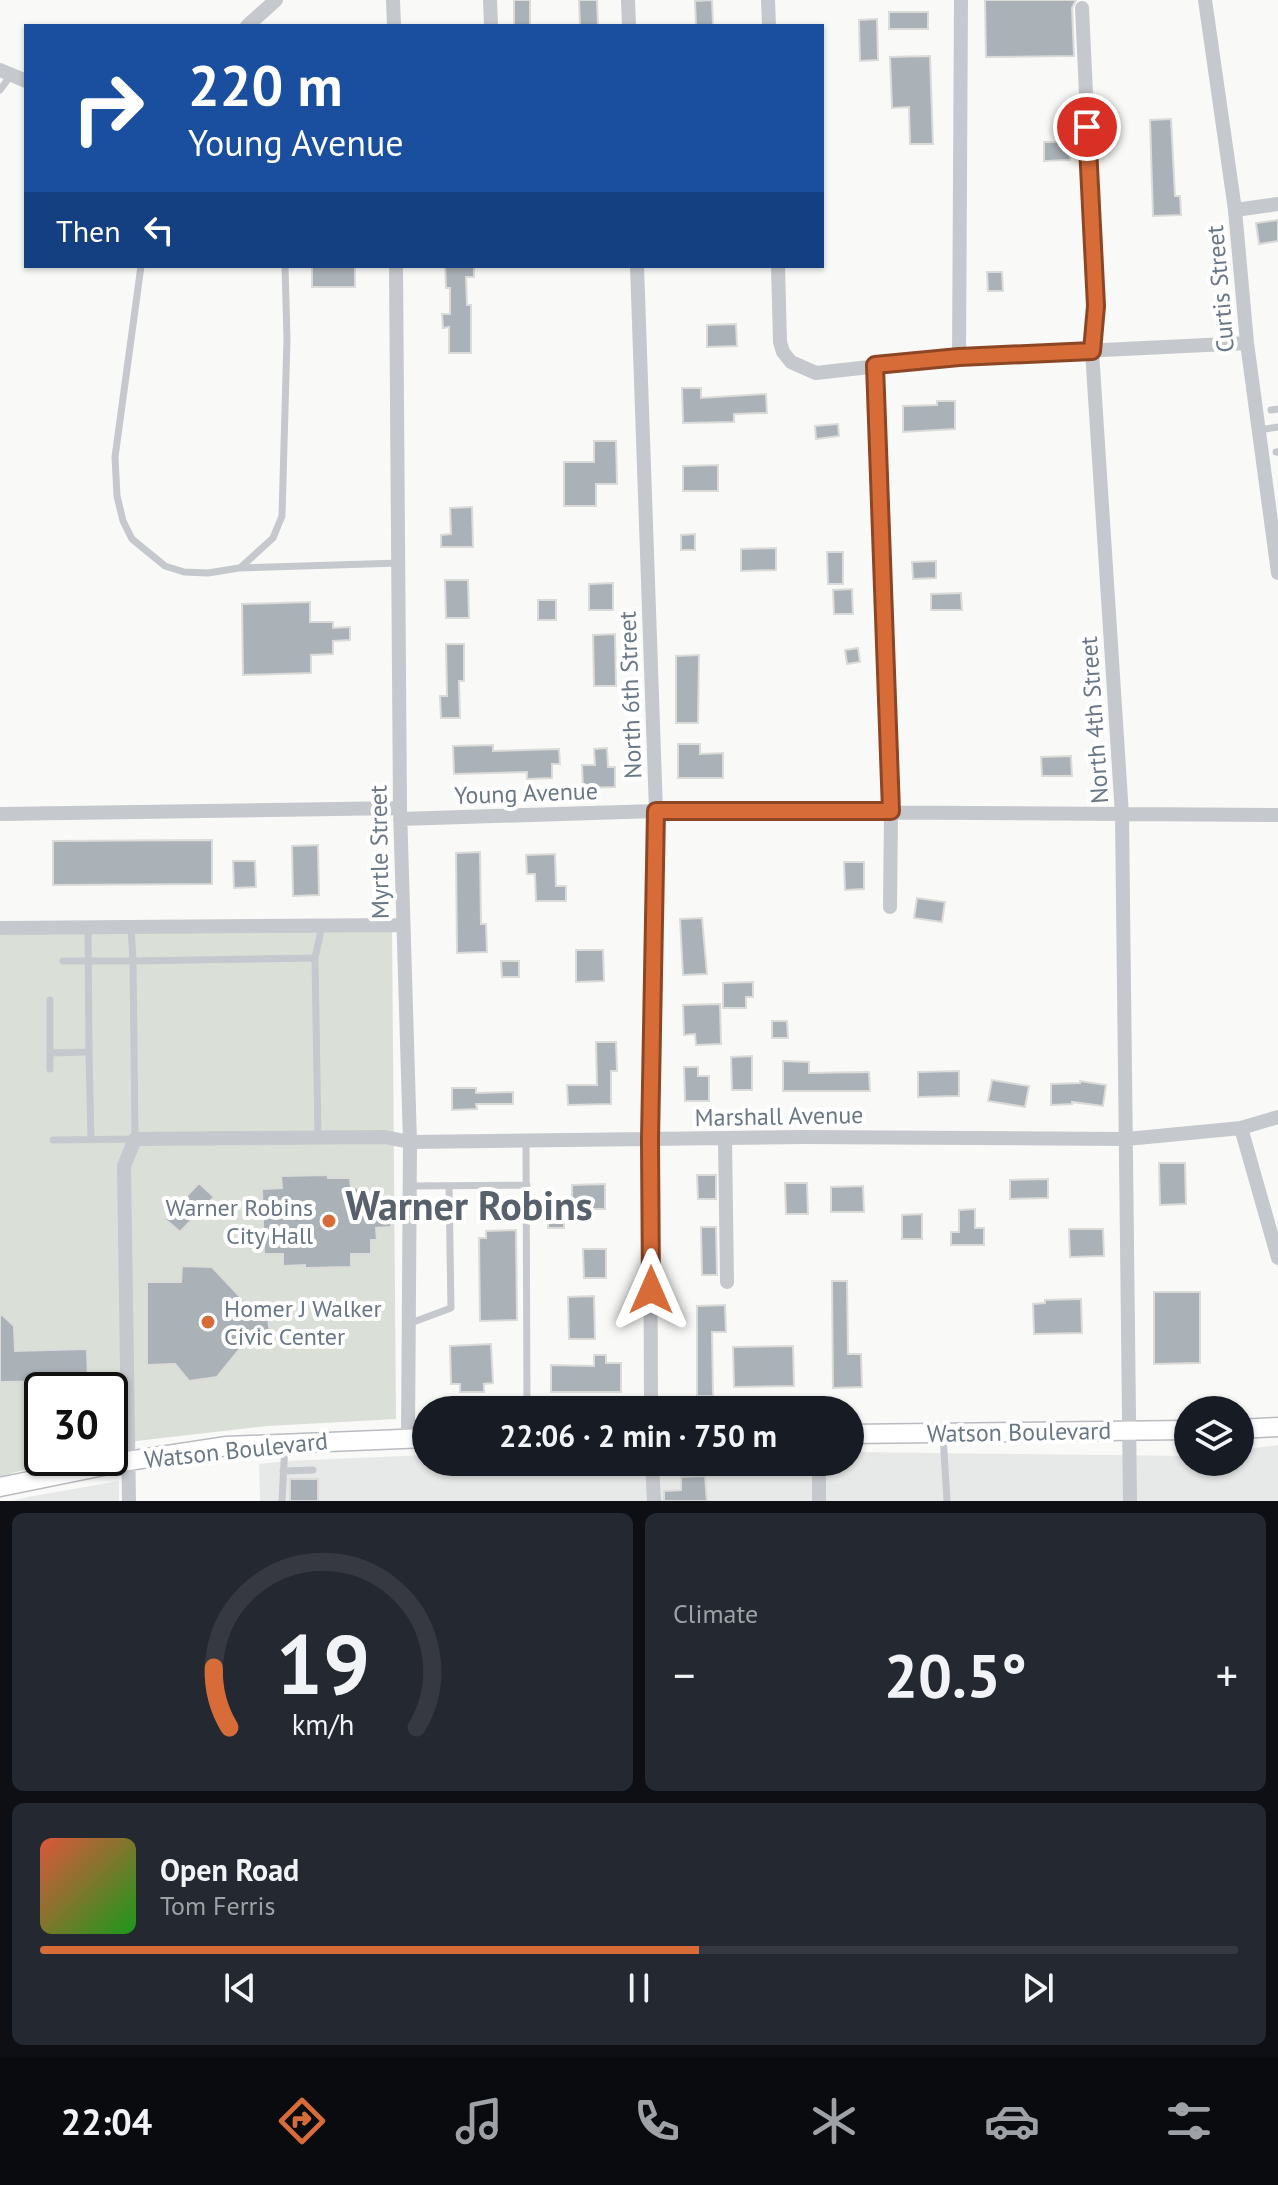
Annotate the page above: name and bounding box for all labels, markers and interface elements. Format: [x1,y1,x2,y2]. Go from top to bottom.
text: 220 m [188,49,343,121]
icon: right [56,56,160,160]
pin [1053,93,1121,161]
icon: arrive [1065,105,1109,149]
text: Young Avenue [188,119,404,166]
icon: left [137,208,181,252]
text: Then [56,211,121,250]
street label: Curtis Street [1199,224,1241,354]
street label: North 6th Street [612,611,648,779]
street label: North 4th Street [1073,635,1115,805]
street label: Young Avenue [454,775,598,811]
street label: Myrtle Street [362,785,396,919]
street label: Marshall Avenue [694,1099,864,1133]
district label: Warner Robins [345,1179,593,1231]
place label: Warner Robins City Hall [166,1192,313,1251]
marker: Warner Robins City Hall [320,1212,338,1230]
position arrow [609,1248,693,1332]
place label: Homer J Walker Civic Center [224,1293,382,1352]
marker: Homer J Walker Civic Center [199,1313,217,1331]
speed limit sign: 30 [24,1372,128,1476]
map controls [1174,1396,1254,1476]
button: layers [1174,1396,1254,1476]
street label: Watson Boulevard [927,1415,1111,1449]
text: 22:06 · 2 min · 750 m [499,1416,777,1455]
street label: Watson Boulevard [143,1425,329,1475]
text: Climate [673,1597,758,1630]
text: 19 [275,1609,370,1717]
text: 20.5° [884,1636,1027,1714]
text: − [673,1646,695,1703]
text: + [1216,1646,1238,1703]
text: km/h [291,1706,354,1743]
text: Open Road [160,1850,299,1889]
text: Tom Ferris [160,1889,275,1922]
icon: previous [218,1966,262,2010]
icon: pause [617,1966,661,2010]
icon: next [1016,1966,1060,2010]
icon: directions [274,2093,330,2149]
icon: music [451,2093,507,2149]
icon: phone [629,2093,685,2149]
icon: climate [806,2093,862,2149]
icon: car [984,2093,1040,2149]
icon: filters [1161,2093,1217,2149]
text: 22:04 [61,2098,152,2145]

